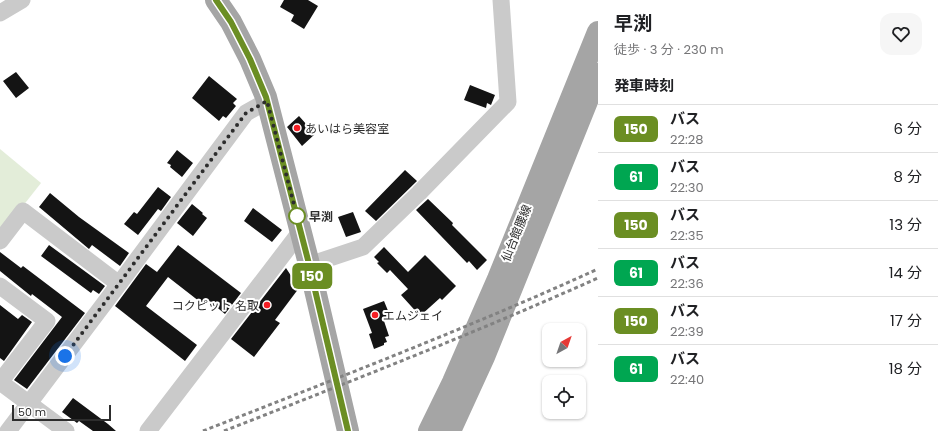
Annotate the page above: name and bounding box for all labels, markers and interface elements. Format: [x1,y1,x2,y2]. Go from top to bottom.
text: 早渕 [614,10,652,37]
button: heart [880,13,922,55]
text: 徒歩 · 3 分 · 230 m [614,40,724,59]
text: 発車時刻 [614,75,674,96]
text: バス [670,108,700,129]
text: 6 分 [893,118,922,139]
text: 150 [624,119,648,139]
place label: あいはら美容室 [305,120,389,137]
marker: あいはら美容室 [292,123,302,133]
text: 22:28 [670,130,703,149]
text: バス [670,156,700,177]
text: 8 分 [894,166,922,187]
text: 61 [629,167,643,187]
text: 22:30 [670,178,704,197]
street label: 仙台館腰線 [497,202,535,264]
text: バス [670,204,700,225]
marker: 早渕 [288,207,306,225]
place label: 早渕 [309,208,333,225]
text: 13 分 [889,214,922,235]
text: 150 [624,215,648,235]
text: 22:35 [670,226,704,245]
text: バス [670,252,700,273]
text: 14 分 [889,262,922,283]
line badge: 150 [289,263,335,289]
text: 61 [629,263,643,283]
text: 150 [300,266,324,286]
text: 22:36 [670,274,704,293]
place label: コクピット 名取 [172,297,259,314]
marker: コクピット 名取 [262,300,272,310]
text: バス [670,300,700,321]
place label: エムジェイ [383,307,443,324]
marker: エムジェイ [370,310,380,320]
text: 17 分 [890,310,922,331]
text: 150 [624,311,648,331]
text: 22:39 [670,322,704,341]
north arrow [542,323,586,367]
map controls [542,323,586,419]
your location [55,346,75,366]
text: バス [670,348,700,369]
text: 18 分 [889,358,922,379]
text: 61 [629,359,643,379]
text: 22:40 [670,370,704,389]
button: locate [542,375,586,419]
scale bar [12,403,111,422]
text: 50 m [18,404,46,420]

